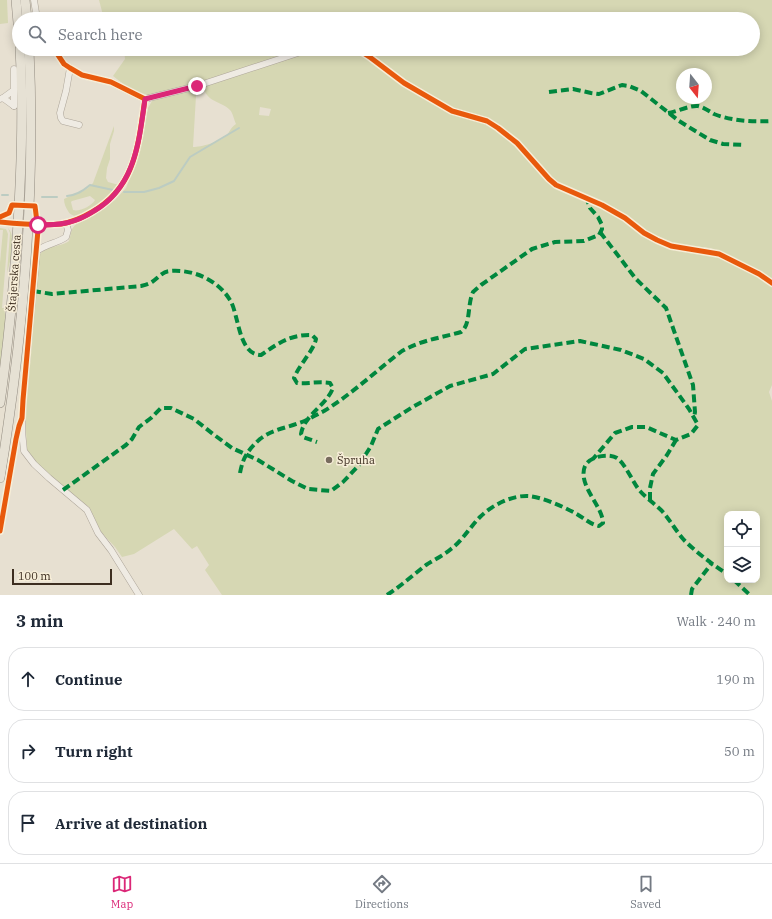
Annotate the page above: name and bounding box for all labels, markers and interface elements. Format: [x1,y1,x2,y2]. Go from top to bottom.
search box [12,12,760,56]
icon: search [26,23,48,45]
text: Search here [58,25,143,44]
north arrow [676,68,712,104]
route end [188,77,206,95]
route start [29,216,47,234]
street label: Štajerska cesta [4,234,24,312]
place label: Špruha [337,453,375,467]
marker: Špruha [324,455,334,465]
map controls [724,511,760,583]
button: locate [724,511,760,547]
button: layers [724,547,760,583]
scale bar [12,567,112,586]
text: 100 m [18,569,51,583]
text: 3 min [16,610,64,632]
text: Walk · 240 m [677,613,756,630]
icon: ahead [17,668,39,690]
text: Continue [55,670,122,689]
text: 190 m [716,671,755,688]
icon: right [17,740,39,762]
text: Turn right [55,742,133,761]
text: 50 m [724,743,755,760]
icon: arrive [17,812,39,834]
text: Arrive at destination [55,814,207,833]
tab: Map [111,873,133,911]
tab: Directions [355,873,409,911]
tab: Saved [630,873,661,911]

